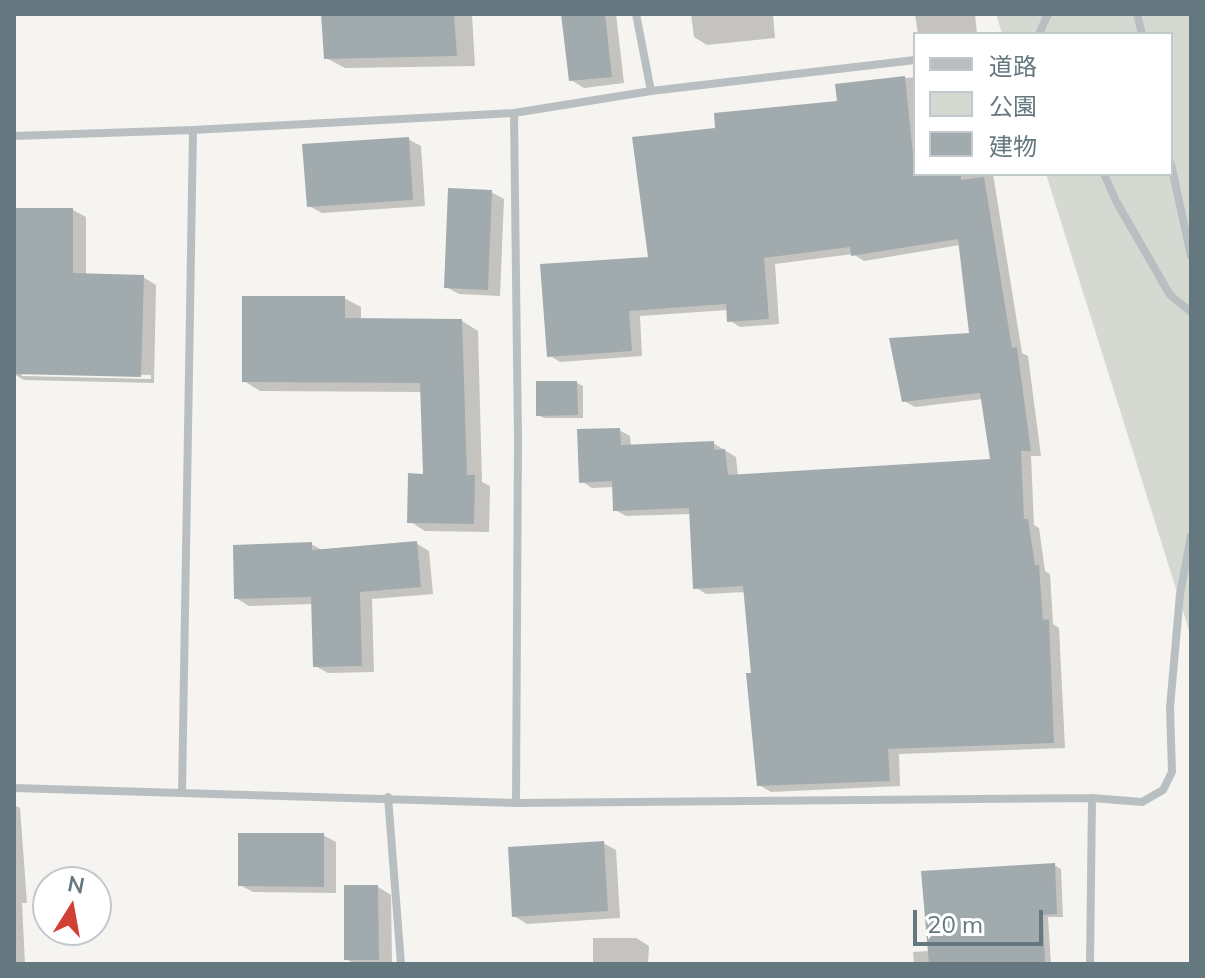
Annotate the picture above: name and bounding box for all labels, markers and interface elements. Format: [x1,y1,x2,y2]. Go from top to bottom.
legend [913,32,1173,176]
text: 道路 [989,51,1037,81]
text: 公園 [989,91,1037,121]
text: 建物 [989,131,1037,161]
north arrow [32,866,112,946]
text: N [65,869,87,900]
scale bar [917,894,1047,944]
text: 20 m [927,909,983,939]

